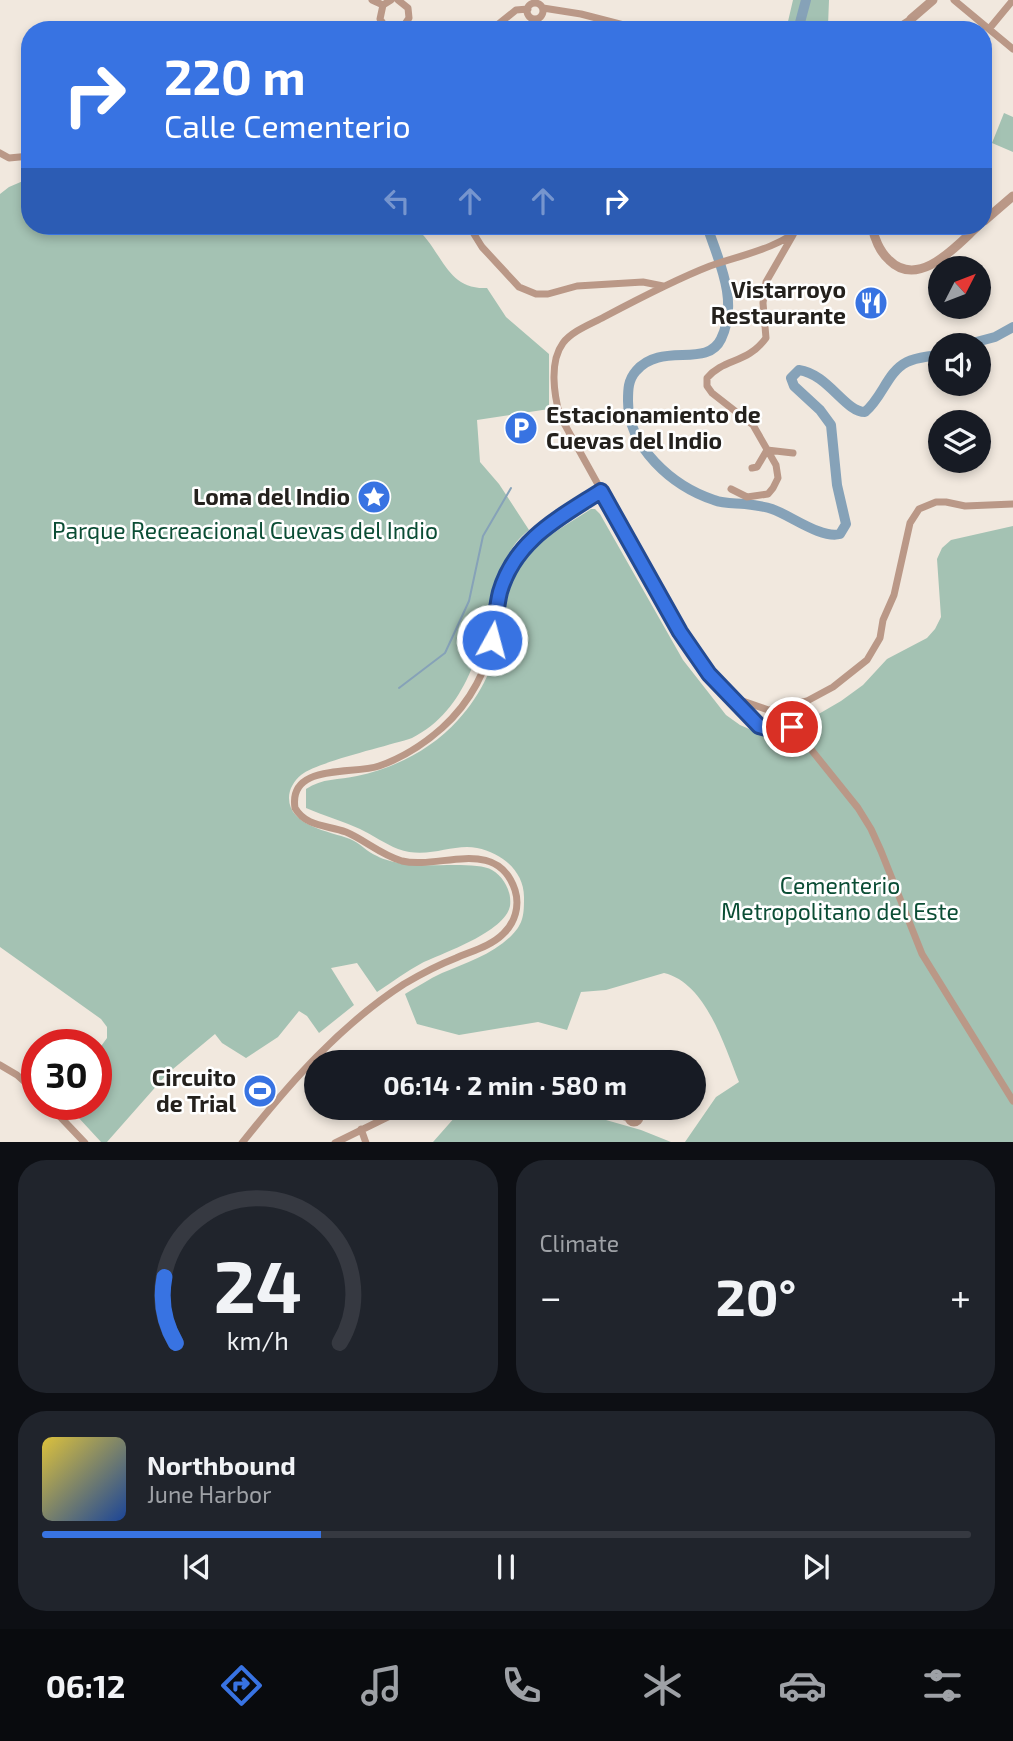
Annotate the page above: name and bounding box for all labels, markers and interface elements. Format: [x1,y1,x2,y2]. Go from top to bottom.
text: 220 m [164,46,306,105]
icon: right [49,49,140,140]
text: Calle Cementerio [164,106,411,144]
icon: left [378,182,416,220]
icon: ahead [451,182,489,220]
icon: ahead [524,182,562,220]
icon: right [597,182,635,220]
north arrow [928,256,990,318]
map controls [928,256,991,473]
place label: Vistarroyo Restaurante [711,275,846,329]
restaurant icon: Vistarroyo Restaurante [852,284,890,322]
button: sound [928,333,991,396]
place label: Estacionamiento de Cuevas del Indio [546,400,761,454]
parking icon: Estacionamiento de Cuevas del Indio [502,409,540,447]
button: layers [928,410,991,473]
place icon: Loma del Indio [355,478,393,516]
place label: Loma del Indio [193,482,350,510]
park label: Parque Recreacional Cuevas del Indio [52,516,438,544]
position arrow [455,603,529,677]
pin [762,697,822,757]
icon: arrive [773,708,811,746]
park label: Cementerio Metropolitano del Este [721,871,959,925]
speed limit sign: 30 [21,1029,112,1120]
place label: Circuito de Trial [152,1063,236,1117]
text: 06:14 · 2 min · 580 m [383,1069,627,1100]
sports icon: Circuito de Trial [241,1072,279,1110]
text: Climate [540,1229,619,1257]
text: 24 [213,1240,302,1328]
text: 20° [715,1264,796,1326]
text: − [540,1273,562,1319]
text: + [950,1273,971,1319]
text: km/h [227,1324,289,1354]
text: Northbound [147,1449,296,1480]
text: June Harbor [147,1480,271,1508]
icon: previous [178,1548,216,1586]
icon: pause [487,1548,525,1586]
icon: next [797,1548,835,1586]
icon: directions [217,1661,266,1710]
icon: music [357,1661,406,1710]
icon: phone [497,1661,546,1710]
icon: climate [638,1661,687,1710]
icon: car [778,1661,827,1710]
icon: filters [918,1661,967,1710]
text: 06:12 [46,1666,125,1704]

